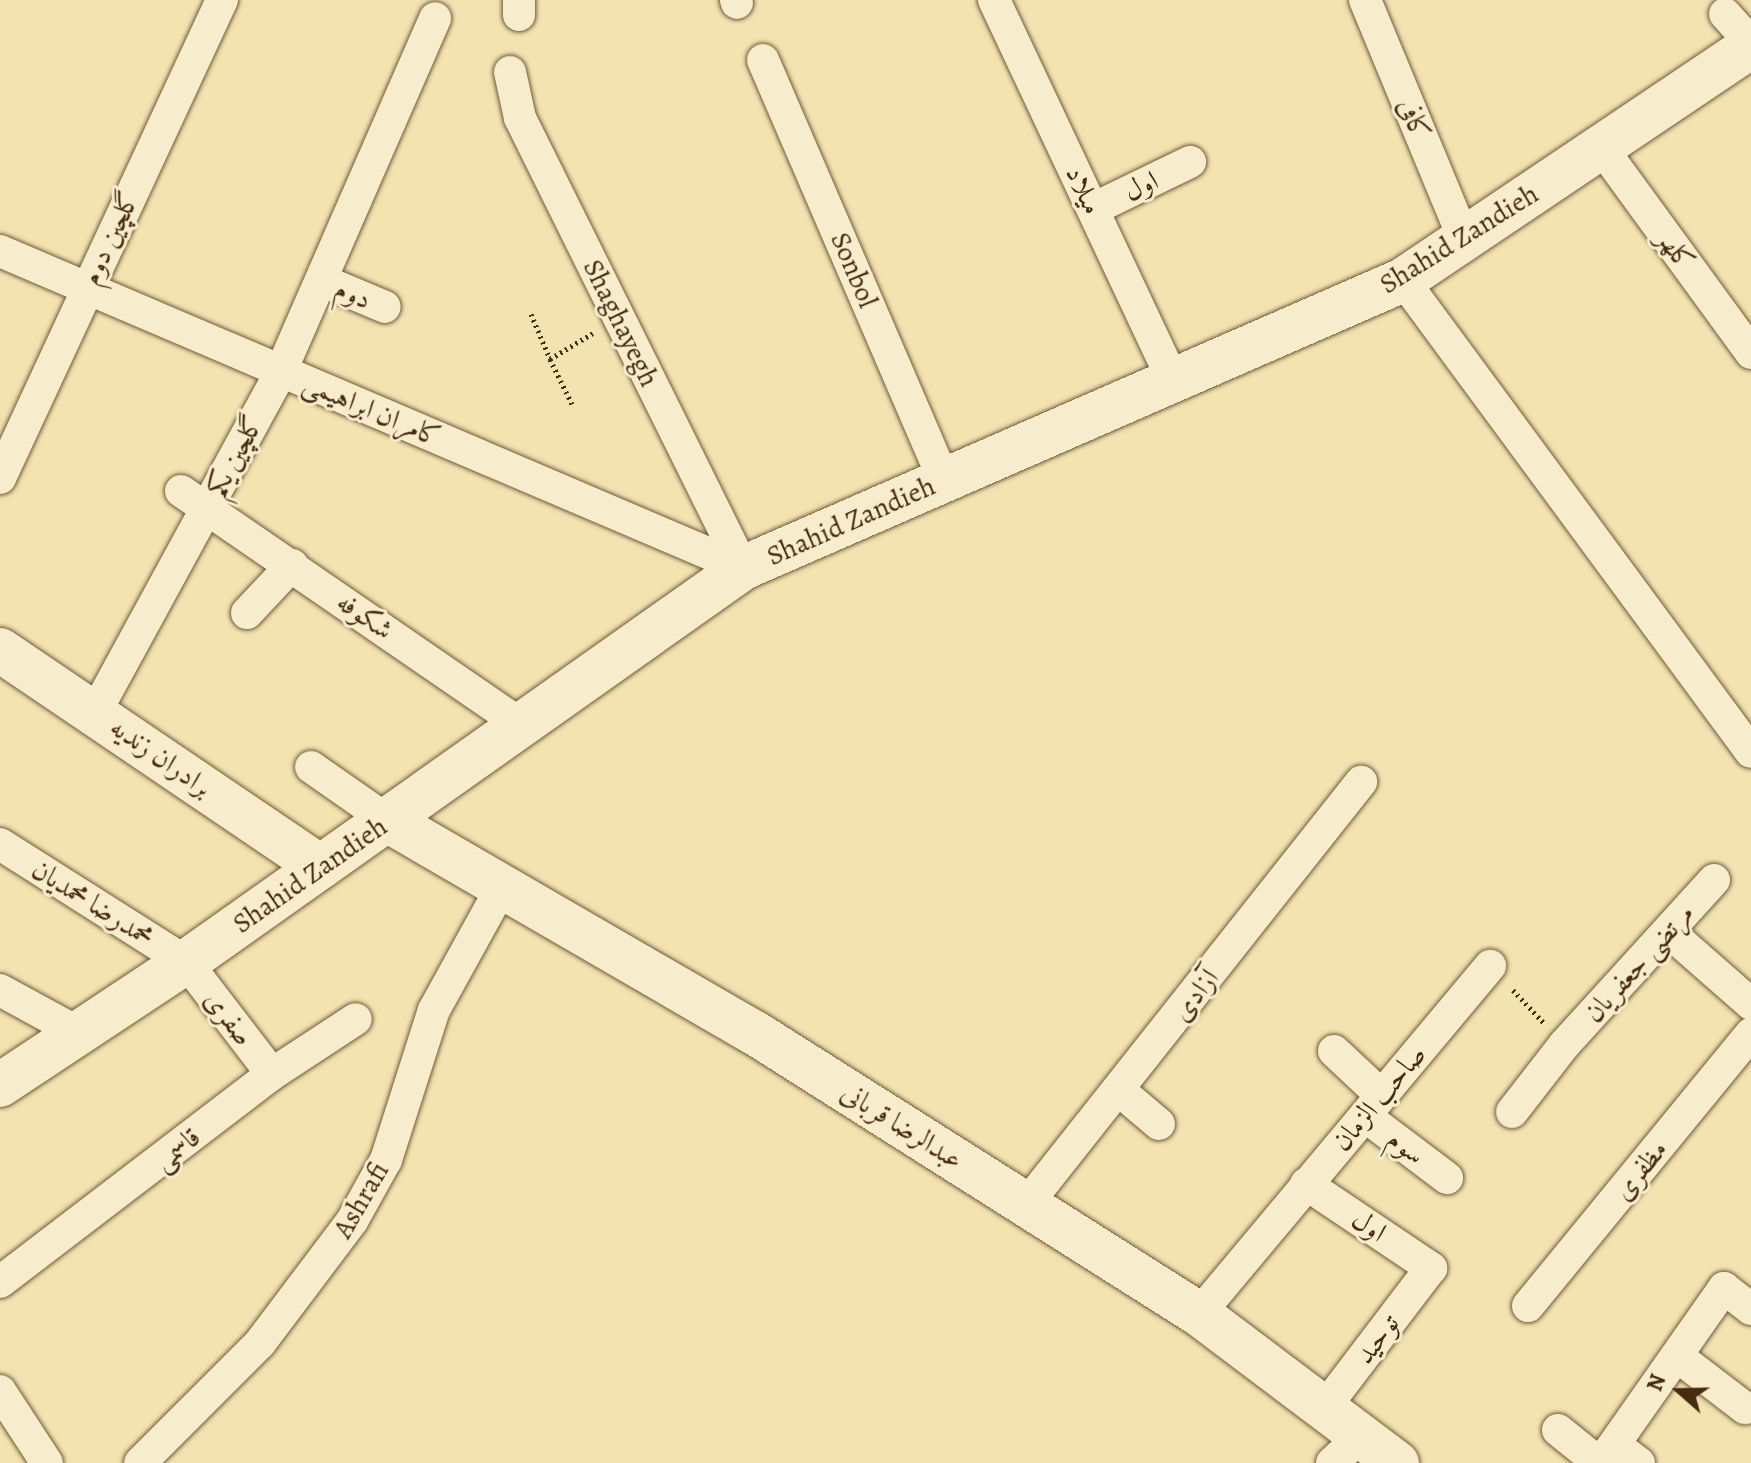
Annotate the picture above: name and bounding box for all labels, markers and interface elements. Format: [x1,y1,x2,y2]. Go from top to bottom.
street label: کافی [1391,93,1437,145]
street label: میلاد [1058,160,1110,220]
street label: اول [1118,163,1164,209]
street label: Shahid Zandieh [1373,177,1545,301]
street label: گلچین دوم [74,186,146,290]
street label: کلهر [1650,223,1702,277]
street label: Sonbol [823,227,885,313]
street label: Shaghayegh [576,254,666,392]
street label: دوم [330,271,376,317]
street label: کامران ابراهیمی [298,366,446,454]
street label: گلچین یکم [199,409,271,503]
street label: Shahid Zandieh [762,469,940,573]
street label: شکوفه [330,585,400,647]
street label: برادران زندیه [104,710,218,804]
street label: Shahid Zandieh [226,809,394,941]
street label: محمدرضا محمدیان [26,852,160,954]
street label: مرتضی جعفریان [1577,897,1701,1029]
street label: آزادی [1164,962,1226,1028]
street label: صفری [197,983,261,1053]
street label: صاحب الزمان [1325,1038,1433,1158]
street label: عبدالرضا قربانی [835,1075,969,1177]
street label: قاسمی [147,1120,207,1178]
street label: سوم [1381,1122,1431,1172]
street label: مظفری [1606,1133,1674,1207]
street label: Ashrafi [326,1156,396,1244]
street label: اول [1345,1203,1393,1249]
street label: توحید [1348,1308,1406,1370]
north arrow [1639,1351,1719,1431]
text: N [1640,1370,1673,1395]

